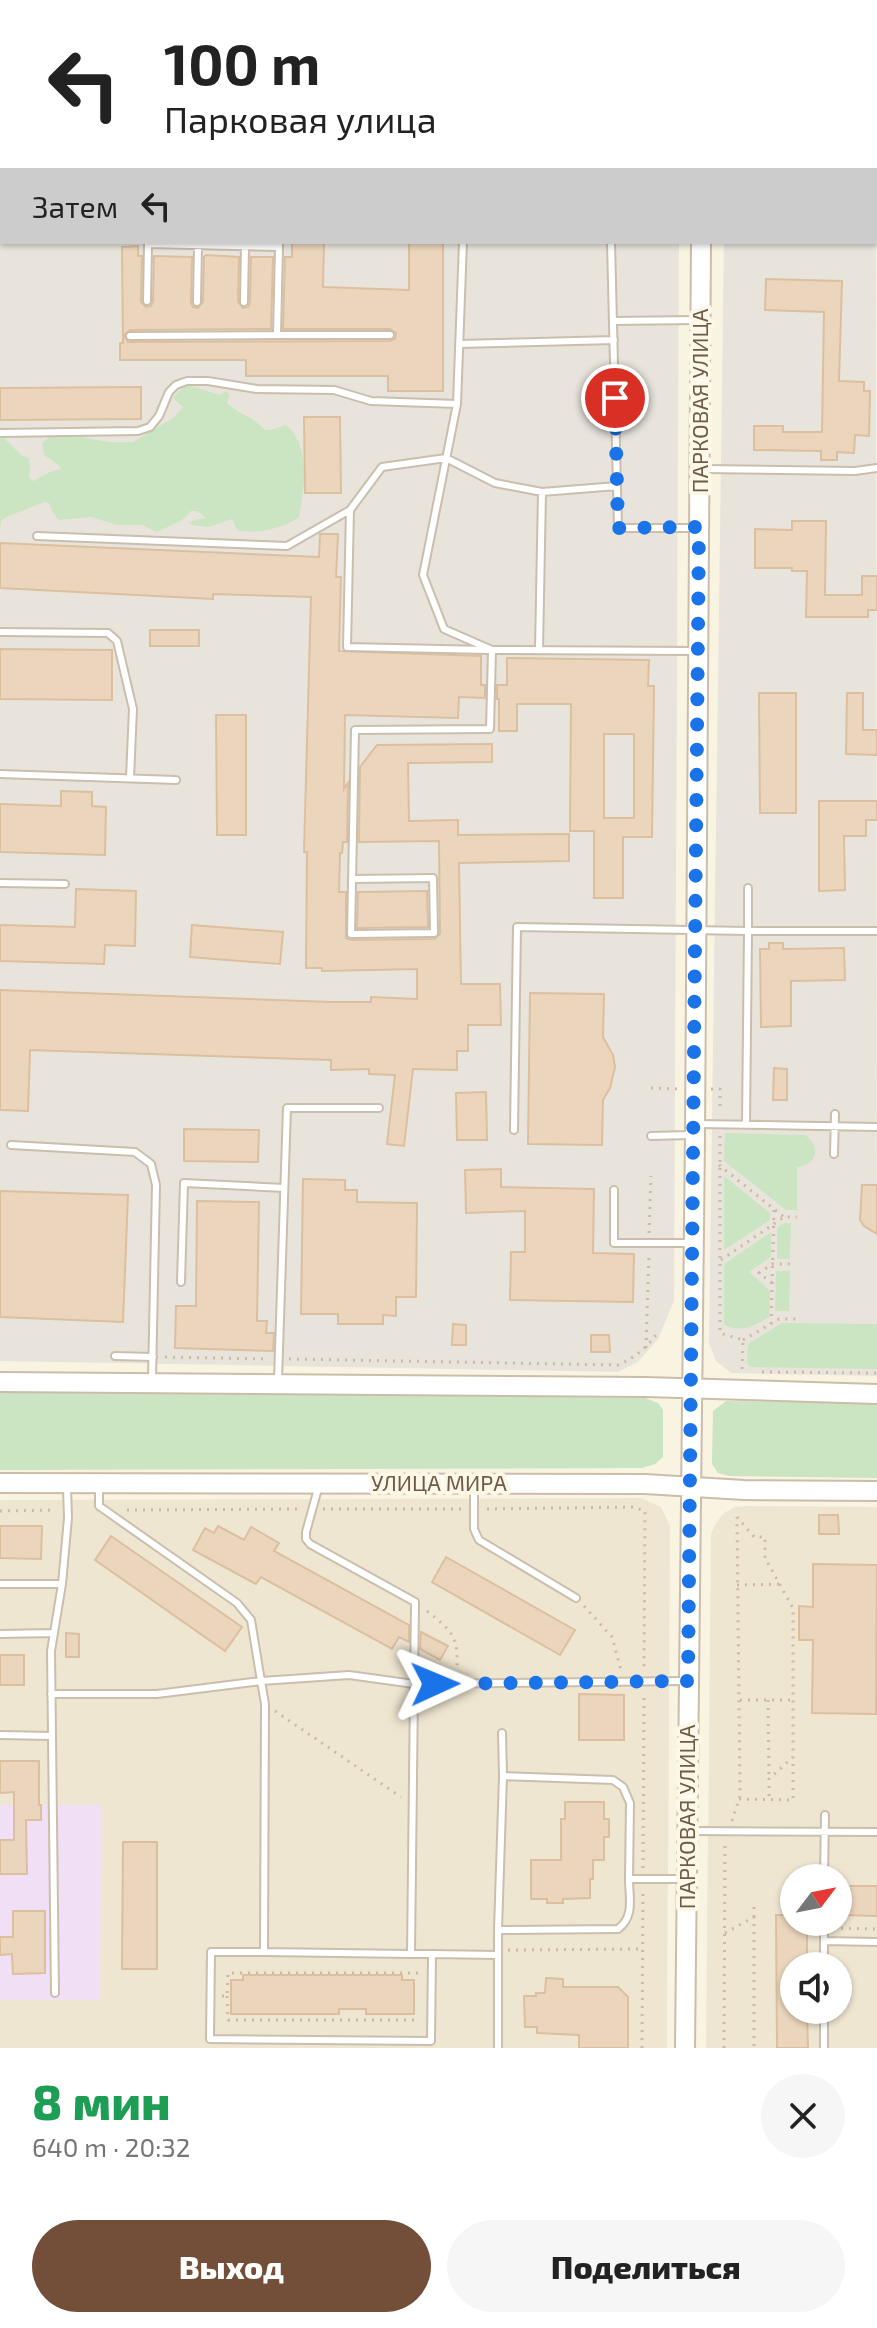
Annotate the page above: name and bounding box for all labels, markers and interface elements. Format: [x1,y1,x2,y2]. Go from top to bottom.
text: 100 m [164,29,320,96]
icon: left [32,32,136,136]
text: Парковая улица [164,97,437,140]
icon: left [134,184,178,228]
text: Затем [32,188,118,224]
street label: ПАРКОВАЯ УЛИЦА [686,308,712,493]
pin [581,364,649,432]
icon: arrive [593,376,637,420]
street label: УЛИЦА МИРА [371,1469,507,1495]
position arrow [393,1642,477,1726]
street label: ПАРКОВАЯ УЛИЦА [673,1724,699,1909]
north arrow [780,1864,852,1936]
map controls [780,1864,852,2024]
button: sound [780,1952,852,2024]
text: 8 мин [32,2072,171,2130]
button: close [761,2074,845,2158]
text: 640 m · 20:32 [32,2131,190,2162]
button: Выход [32,2220,431,2312]
button: Поделиться [447,2220,845,2312]

